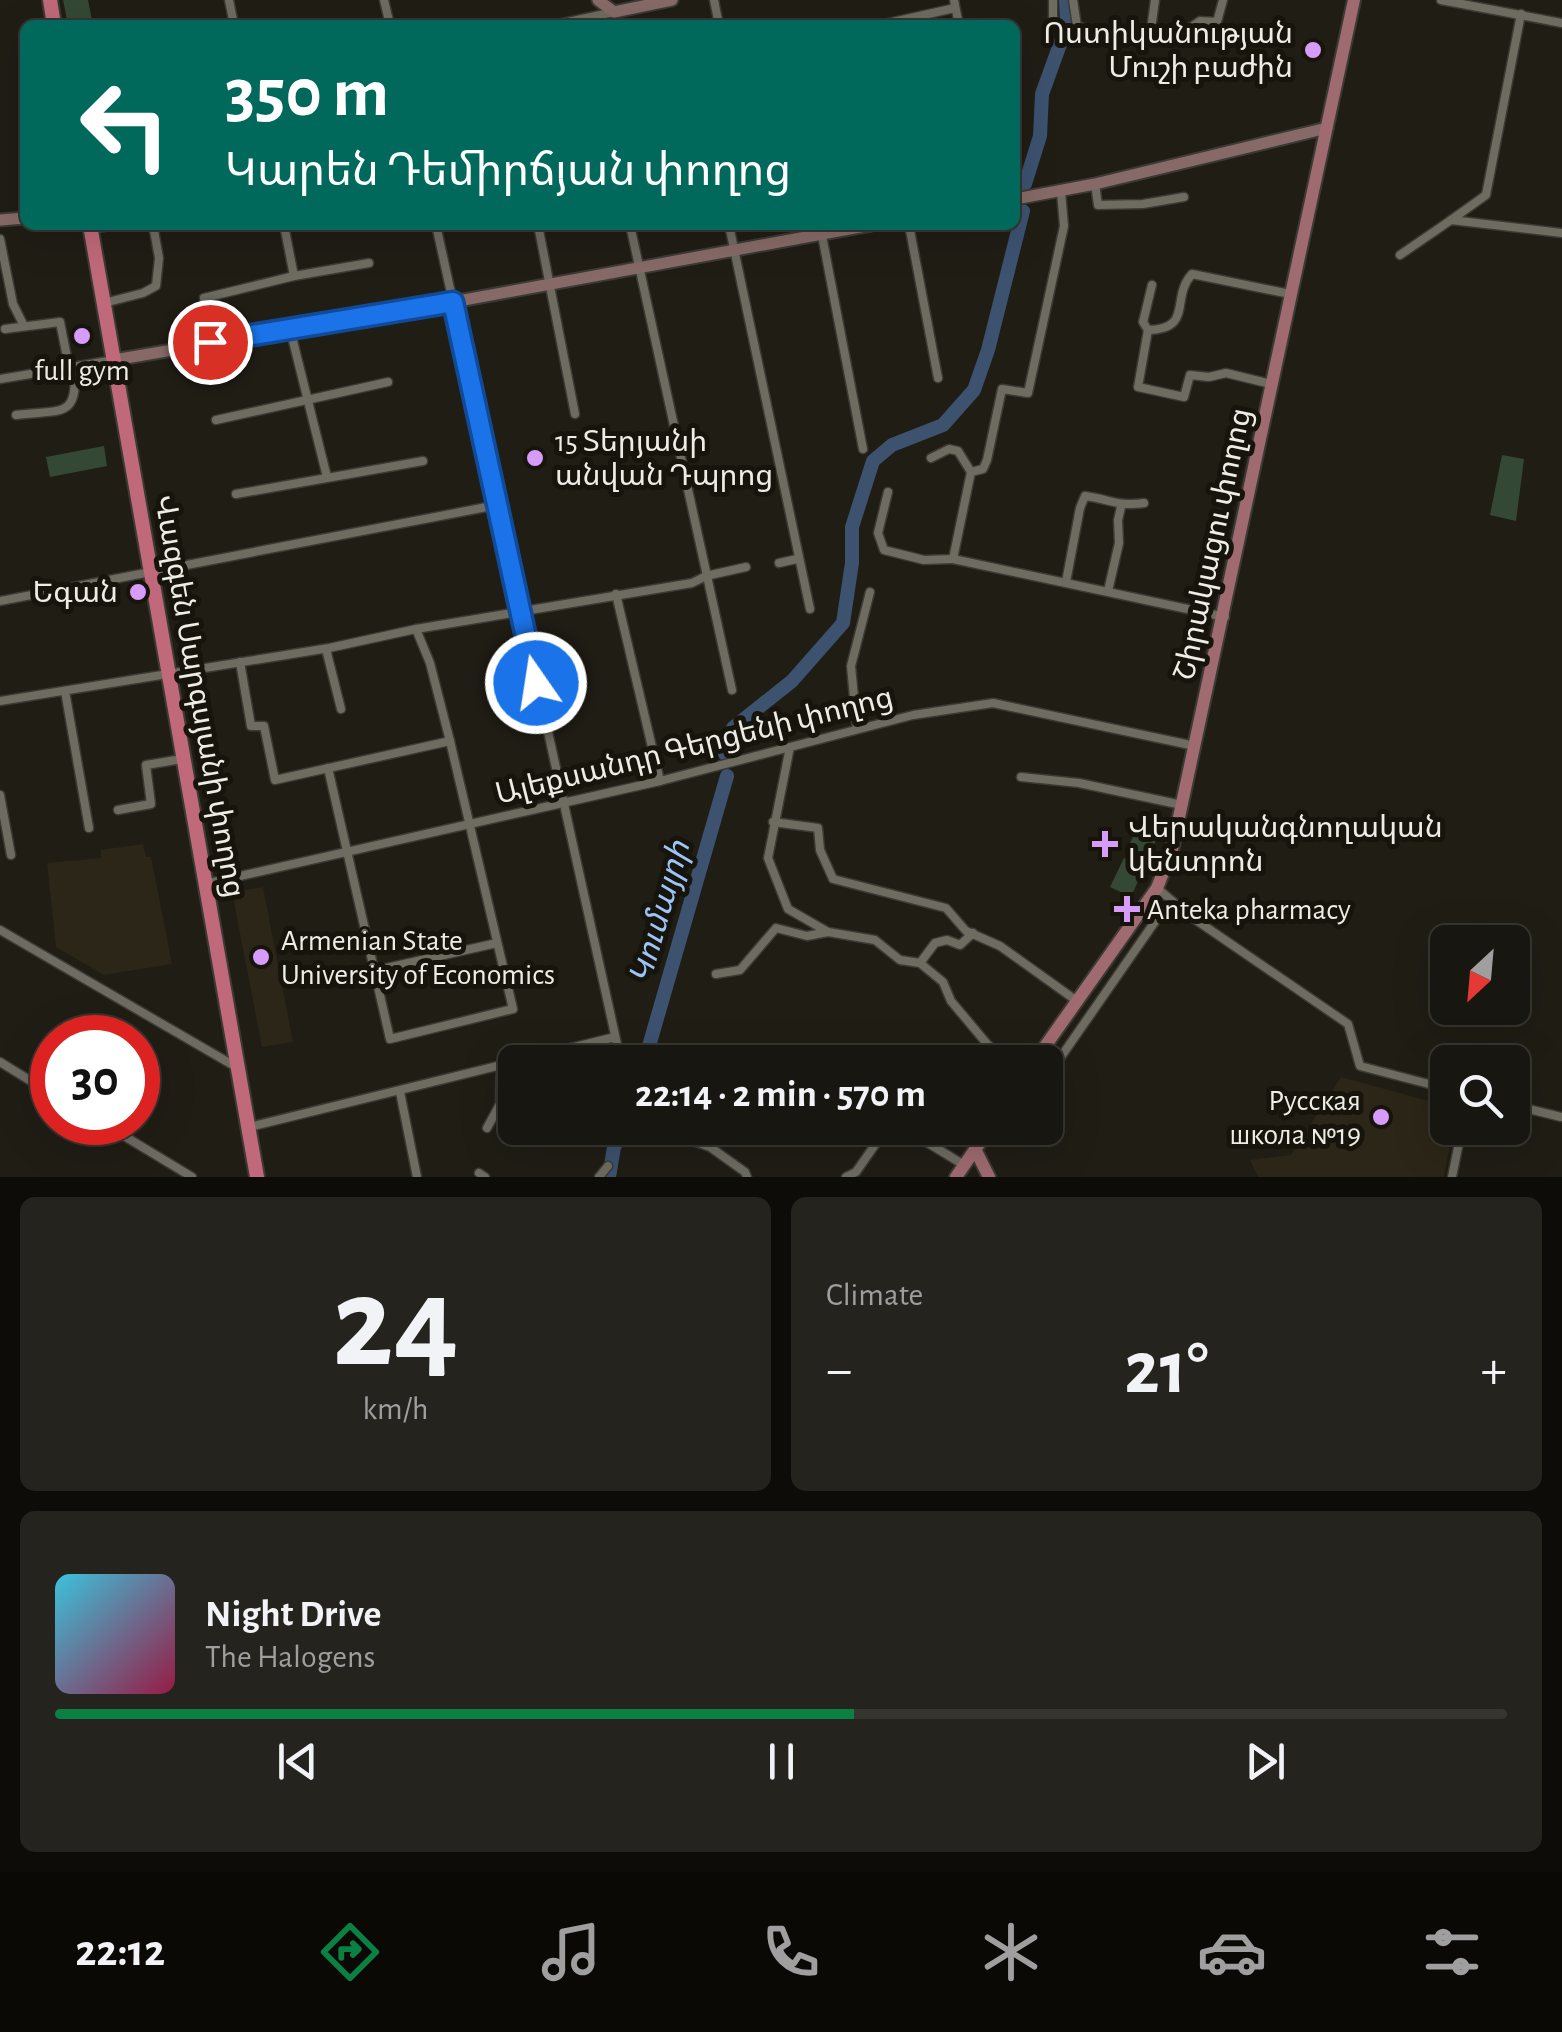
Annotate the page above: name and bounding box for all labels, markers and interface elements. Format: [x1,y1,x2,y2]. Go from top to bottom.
place label: Ոստիկանության Մուշի բաժին [1043,19,1293,84]
marker: Ոստիկանության Մուշի բաժին [1302,39,1324,61]
text: 350 m [225,59,389,129]
icon: left [60,60,190,190]
text: Կարեն Դեմիրճյան փողոց [225,149,791,194]
pin [168,300,253,385]
icon: arrive [183,315,238,370]
marker: full gym [71,325,93,347]
place label: full gym [34,356,130,386]
street label: Շիրակացու փողոց [1169,405,1257,683]
place label: 15 Տերյանի անվան Դպրոց [555,427,773,492]
marker: 15 Տերյանի անվան Դպրոց [524,447,546,469]
street label: Վազգեն Սարգսյանի փողոց [148,492,249,900]
place label: Եգան [32,578,118,609]
marker: Եգան [127,581,149,603]
position arrow [484,631,588,735]
street label: Ալեքսանդր Գերցենի փողոց [492,682,896,811]
place label: Վերականգնողական կենտրոն [1128,813,1443,878]
marker: Վերականգնողական կենտրոն [1092,831,1118,857]
water label: Կումայրի [624,836,698,988]
place label: Anteka pharmacy [1147,895,1351,925]
marker: Anteka pharmacy [1116,898,1138,920]
north arrow [1430,925,1530,1025]
map controls [1430,925,1530,1145]
place label: Armenian State University of Economics [281,926,555,990]
marker: Armenian State University of Economics [250,946,272,968]
speed limit sign: 30 [30,1015,160,1145]
button: search [1430,1045,1530,1145]
text: 22:14 · 2 min · 570 m [635,1076,926,1114]
place label: Русская школа №19 [1229,1086,1361,1150]
marker: Русская школа №19 [1370,1106,1392,1128]
text: 24 [332,1260,459,1390]
text: Climate [826,1279,923,1311]
text: 21° [1124,1332,1209,1407]
text: − [826,1343,852,1398]
text: + [1481,1343,1507,1398]
text: km/h [362,1393,429,1425]
text: Night Drive [205,1596,381,1634]
text: The Halogens [205,1641,375,1673]
icon: previous [270,1734,325,1789]
icon: pause [754,1734,809,1789]
icon: next [1238,1734,1293,1789]
icon: directions [315,1917,385,1987]
icon: music [536,1917,606,1987]
icon: phone [756,1917,826,1987]
icon: climate [976,1917,1046,1987]
icon: car [1197,1917,1267,1987]
icon: filters [1417,1917,1487,1987]
text: 22:12 [75,1929,165,1974]

